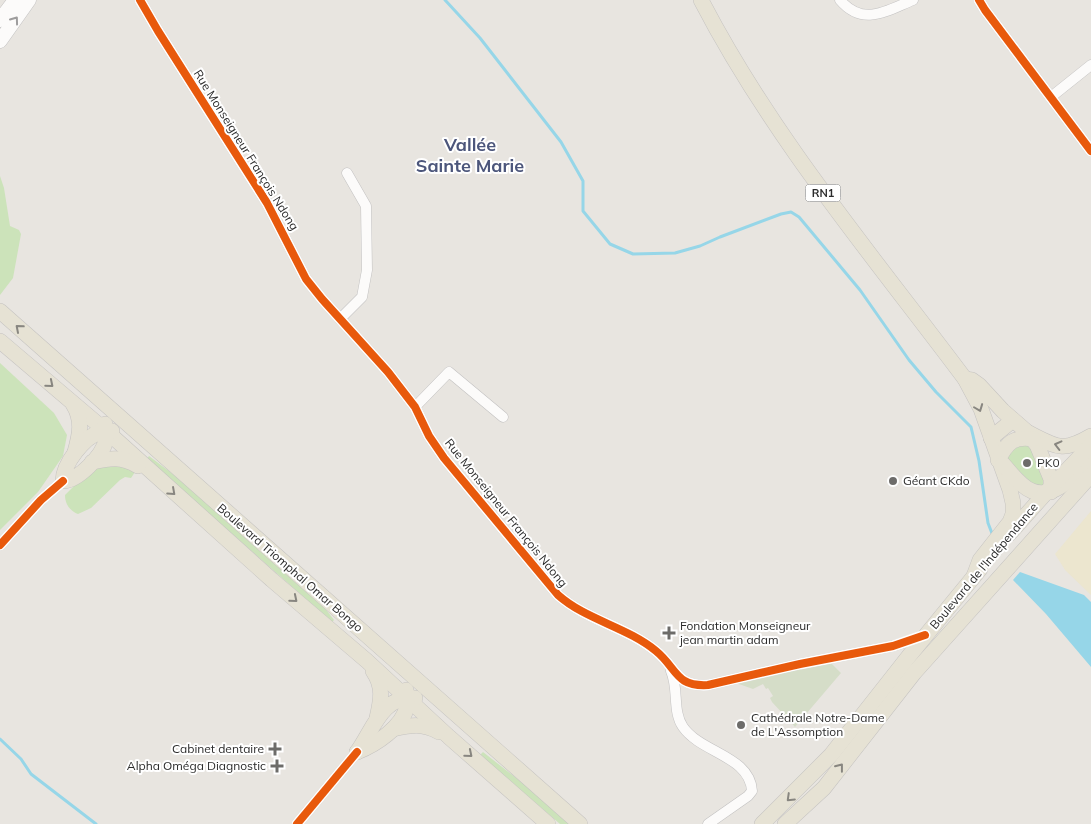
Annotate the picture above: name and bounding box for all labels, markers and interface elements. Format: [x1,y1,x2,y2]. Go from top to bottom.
one-way arrow [8,17,18,26]
street label: Rue Monseigneur François Ndong [191,67,302,233]
district label: Vallée Sainte Marie [416,133,524,177]
road number: RN1 [806,184,840,202]
one-way arrow [16,325,25,334]
one-way arrow [45,378,54,387]
one-way arrow [973,403,984,412]
street label: Rue Monseigneur François Ndong [442,435,571,590]
one-way arrow [1054,440,1063,451]
place label: PK0 [1037,455,1060,470]
marker: PK0 [1021,457,1033,469]
place label: Géant CKdo [903,473,970,488]
marker: Géant CKdo [887,475,899,487]
one-way arrow [167,486,176,495]
street label: Boulevard Triomphal Omar Bongo [214,500,366,635]
street label: Boulevard de l'Indépendance [926,500,1041,632]
one-way arrow [288,593,297,602]
place label: Fondation Monseigneur jean martin adam [679,618,811,647]
marker: Fondation Monseigneur jean martin adam [662,626,676,640]
place label: Cathédrale Notre-Dame de L'Assomption [751,710,884,739]
marker: Cathédrale Notre-Dame de L'Assomption [735,719,747,731]
place label: Cabinet dentaire [172,741,264,756]
marker: Cabinet dentaire [268,742,282,756]
one-way arrow [463,748,472,757]
place label: Alpha Oméga Diagnostic [127,758,266,773]
marker: Alpha Oméga Diagnostic [270,759,284,773]
one-way arrow [835,764,843,773]
one-way arrow [786,792,795,801]

